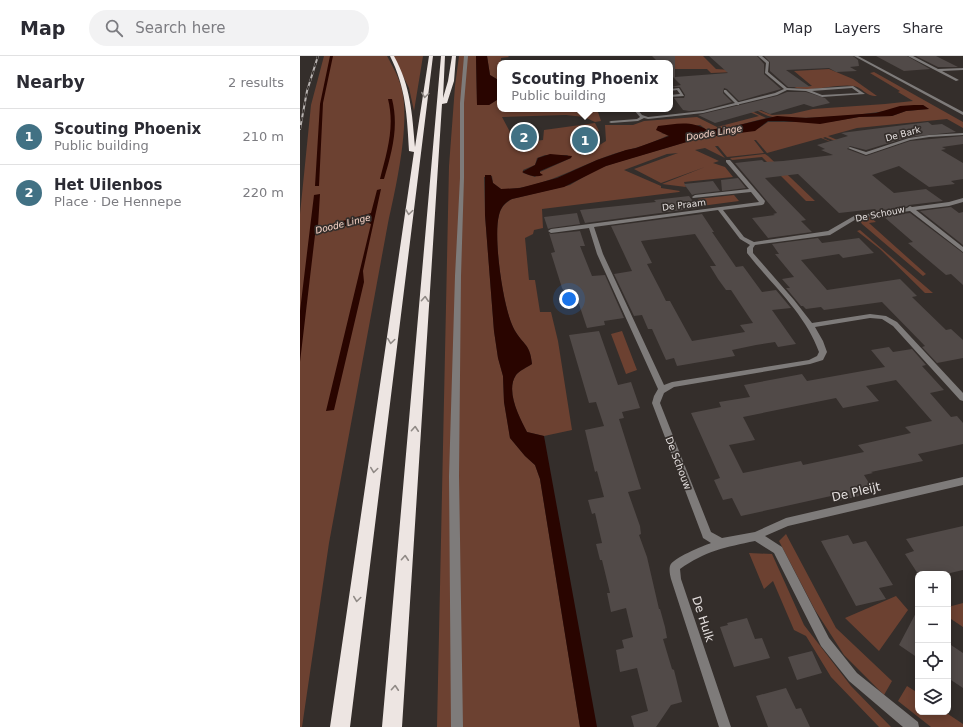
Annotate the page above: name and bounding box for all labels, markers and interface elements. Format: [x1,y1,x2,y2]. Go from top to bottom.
search box [89,10,369,46]
text: Map [20,17,65,39]
icon: search [103,17,125,39]
text: Search here [135,19,225,37]
text: Map [783,20,812,36]
text: Layers [834,20,881,36]
text: Share [903,20,943,36]
popup [497,60,673,112]
text: Scouting Phoenix [511,70,659,88]
text: Nearby [16,72,85,92]
text: 2 results [228,75,284,90]
text: Public building [511,88,606,103]
one-way arrow [421,92,430,98]
text: Scouting Phoenix [54,120,201,138]
pin: 2 [511,122,537,152]
water label: Doode Linge [685,123,743,143]
street label: De Bark [884,124,922,143]
pin: 1 [572,125,598,155]
text: 1 [24,129,34,144]
text: 210 m [242,129,284,144]
text: Public building [54,138,149,153]
text: Het Uilenbos [54,176,162,194]
text: 2 [24,185,34,200]
text: 220 m [242,185,284,200]
text: Place · De Hennepe [54,194,182,209]
street label: De Praam [662,197,706,213]
street label: De Schouw [854,204,906,224]
one-way arrow [405,209,414,215]
water label: Doode Linge [314,212,372,236]
your location [559,289,579,309]
one-way arrow [420,296,429,302]
one-way arrow [387,338,396,344]
one-way arrow [410,426,419,432]
street label: De Schouw [663,435,694,491]
one-way arrow [370,467,379,473]
street label: De Pleijt [830,480,882,504]
one-way arrow [401,555,410,561]
map controls [915,571,951,715]
button: + [915,571,951,607]
street label: De Hulk [689,594,717,644]
one-way arrow [353,596,362,602]
button: − [915,607,951,643]
button: locate [915,643,951,679]
button: layers [915,679,951,715]
one-way arrow [391,685,400,691]

